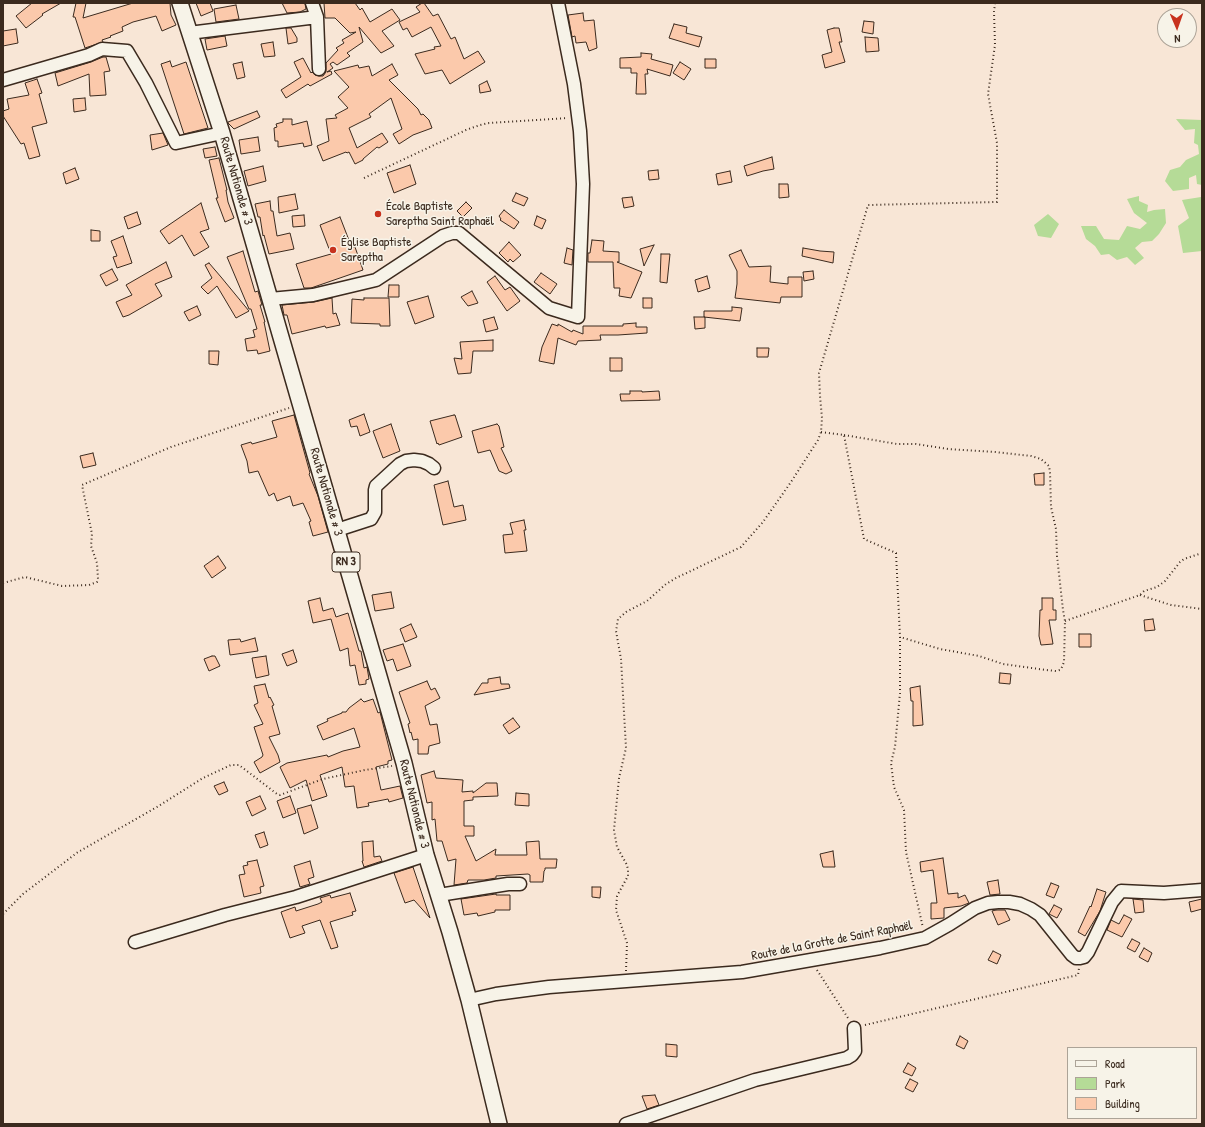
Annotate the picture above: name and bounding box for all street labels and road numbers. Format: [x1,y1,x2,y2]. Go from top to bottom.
street label: Route Nationale # 3 [216,135,256,227]
street label: Route Nationale # 3 [306,446,346,538]
road number: RN 3 [332,552,360,572]
street label: Route Nationale # 3 [395,758,433,850]
street label: Route de la Grotte de Saint Raphaël [750,918,914,964]

